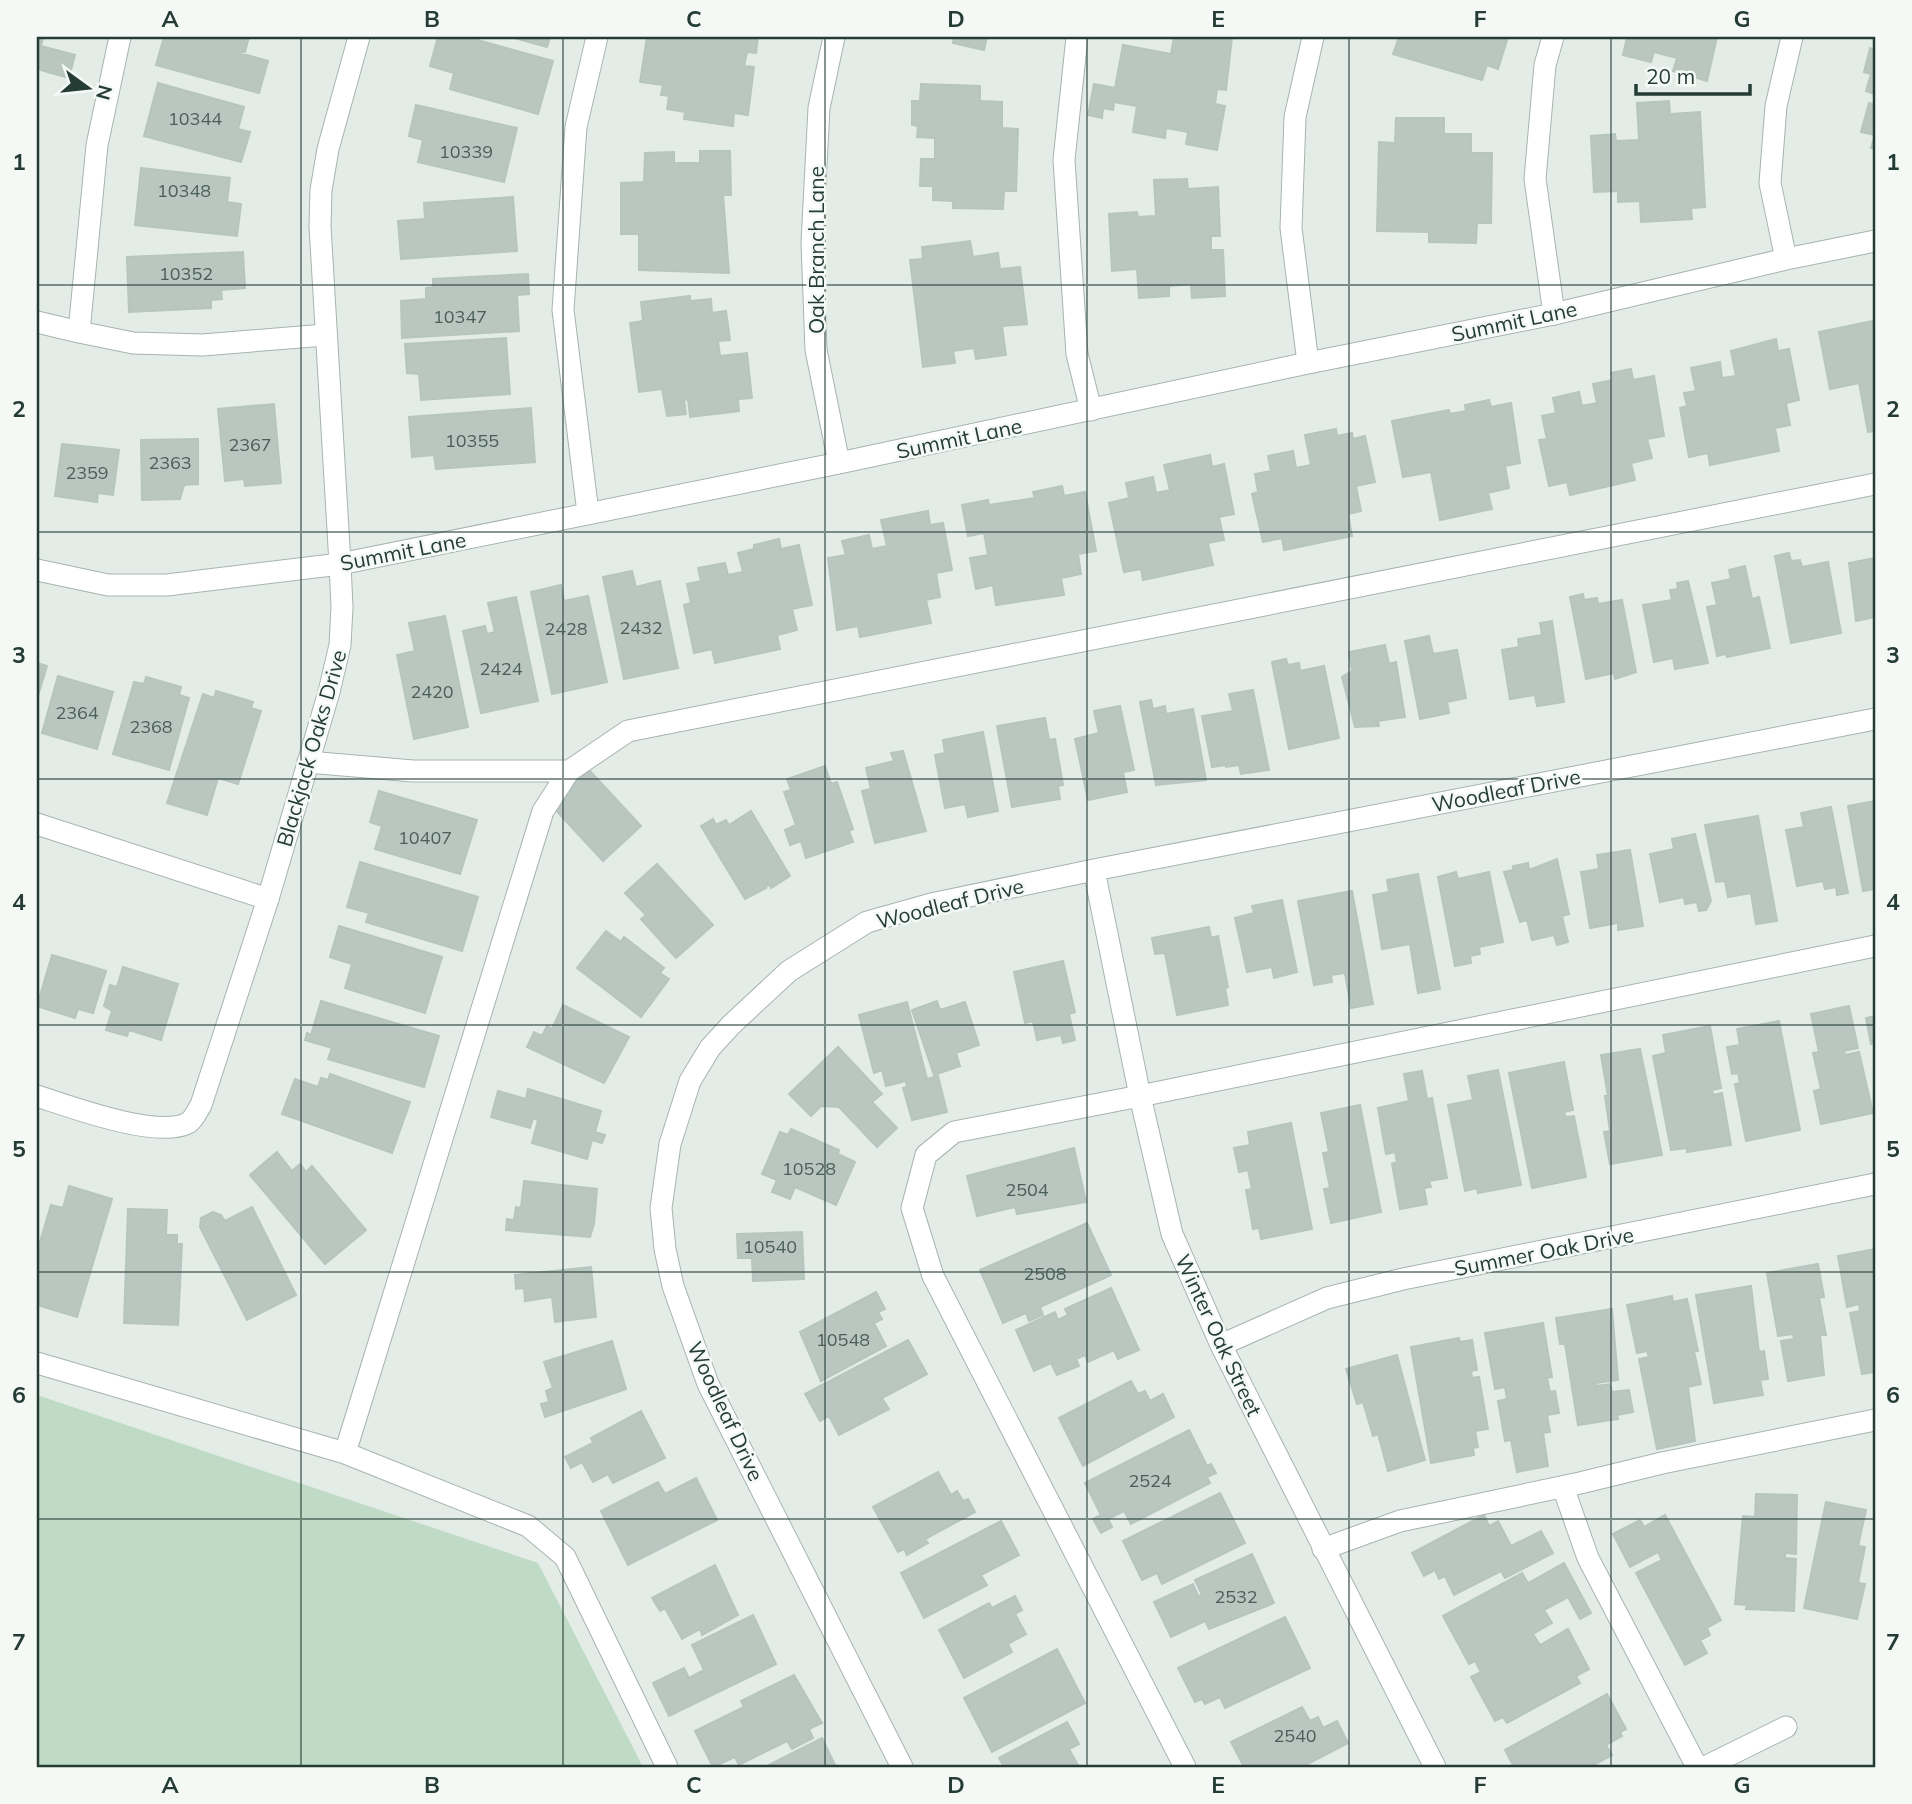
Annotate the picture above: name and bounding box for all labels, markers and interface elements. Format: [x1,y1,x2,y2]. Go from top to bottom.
text: A [161,4,179,33]
text: B [424,4,440,33]
text: C [686,4,702,33]
text: D [947,4,965,33]
text: E [1211,4,1225,33]
text: F [1473,4,1487,33]
text: G [1733,4,1751,33]
north arrow [52,52,122,122]
scale bar [1636,52,1749,96]
text: 20 m [1646,63,1695,89]
text: N [91,82,118,102]
house number: 10344 [168,107,222,130]
house number: 10339 [439,140,493,163]
text: 1 [12,147,26,176]
text: 1 [1886,147,1900,176]
street label: Oak Branch Lane [803,166,829,334]
house number: 10348 [157,179,211,202]
house number: 10352 [159,262,213,285]
street label: Summit Lane [1449,295,1579,347]
house number: 10347 [433,305,487,328]
text: 2 [12,394,26,423]
text: 2 [1886,394,1900,423]
street label: Summit Lane [894,412,1024,464]
house number: 10355 [445,429,499,452]
house number: 2367 [228,433,272,456]
house number: 2363 [148,451,192,474]
house number: 2359 [65,461,109,484]
street label: Summit Lane [338,526,468,576]
house number: 2432 [619,616,663,639]
house number: 2428 [544,617,588,640]
text: 3 [12,640,26,669]
text: 3 [1886,640,1900,669]
street label: Blackjack Oaks Drive [270,647,352,849]
house number: 2424 [479,657,523,680]
house number: 2420 [410,680,454,703]
house number: 2364 [55,701,99,724]
house number: 2368 [129,715,173,738]
street label: Woodleaf Drive [1429,763,1583,817]
house number: 10407 [398,826,452,849]
street label: Woodleaf Drive [874,872,1026,934]
text: 4 [12,887,26,916]
text: 4 [1886,887,1900,916]
text: 5 [12,1134,26,1163]
text: 5 [1886,1134,1900,1163]
house number: 10528 [782,1157,836,1180]
house number: 2504 [1005,1178,1049,1201]
street label: Summer Oak Drive [1452,1221,1636,1281]
house number: 10540 [743,1235,797,1258]
street label: Winter Oak Street [1170,1250,1268,1420]
house number: 2508 [1023,1262,1067,1285]
house number: 10548 [816,1328,870,1351]
street label: Woodleaf Drive [682,1337,770,1485]
text: 6 [12,1380,26,1409]
text: 6 [1886,1380,1900,1409]
house number: 2524 [1128,1469,1172,1492]
house number: 2532 [1214,1585,1258,1608]
text: 7 [12,1627,26,1656]
text: 7 [1886,1627,1900,1656]
house number: 2540 [1273,1724,1317,1747]
text: A [161,1770,179,1799]
text: B [424,1770,440,1799]
text: C [686,1770,702,1799]
text: D [947,1770,965,1799]
text: E [1211,1770,1225,1799]
text: F [1473,1770,1487,1799]
text: G [1733,1770,1751,1799]

